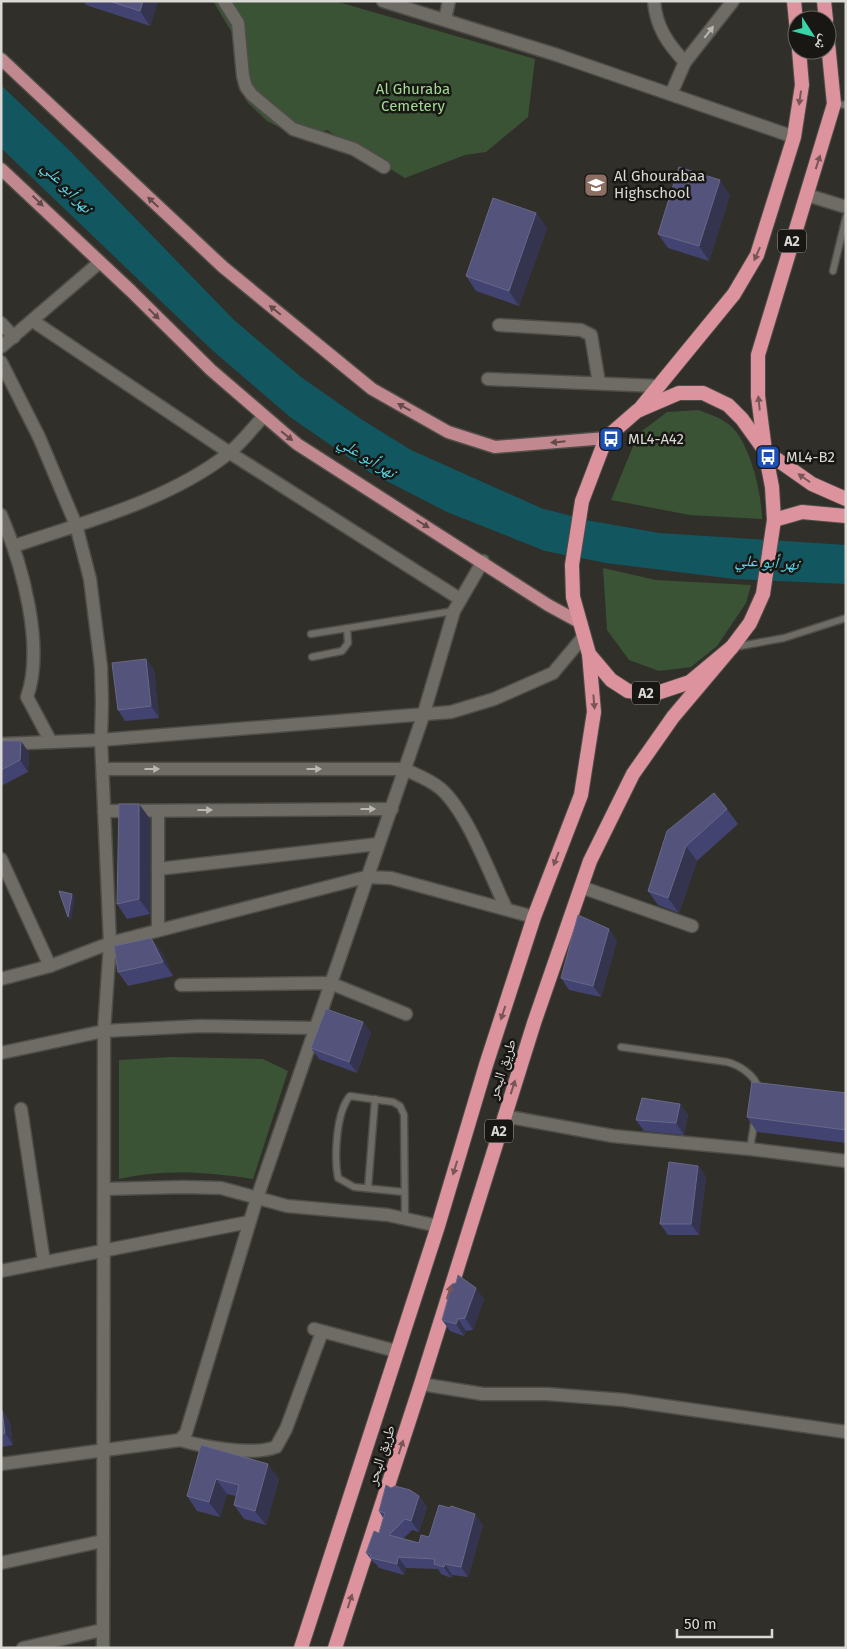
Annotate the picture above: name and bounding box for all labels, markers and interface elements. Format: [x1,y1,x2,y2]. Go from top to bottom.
north arrow [787,10,837,60]
one-way arrow [703,25,714,38]
text: ش [811,31,833,53]
park label: Al Ghuraba Cemetery [376,80,450,115]
one-way arrow [796,91,804,107]
one-way arrow [814,154,822,169]
water label: نهر أبو علي [36,157,98,221]
place label: Al Ghourabaa Highschool [614,167,705,202]
school or university icon: Al Ghourabaa Highschool [583,172,609,198]
one-way arrow [31,195,43,207]
one-way arrow [148,196,160,208]
road number: A2 [778,230,806,252]
one-way arrow [752,247,761,262]
one-way arrow [269,304,282,315]
one-way arrow [148,308,160,320]
one-way arrow [755,394,763,410]
one-way arrow [397,403,411,412]
bus stop icon: ML4-A42 [598,426,624,452]
place label: ML4-A42 [628,430,684,448]
one-way arrow [280,431,293,442]
water label: نهر أبو علي [333,432,401,486]
one-way arrow [549,438,565,446]
bus stop icon: ML4-B2 [755,444,781,470]
place label: ML4-B2 [786,448,835,466]
one-way arrow [797,473,810,483]
one-way arrow [417,519,430,529]
water label: نهر أبو علي [734,550,802,577]
road number: A2 [632,681,660,704]
one-way arrow [590,695,598,711]
one-way arrow [144,765,160,773]
one-way arrow [307,765,323,773]
one-way arrow [360,805,376,813]
one-way arrow [198,806,214,814]
one-way arrow [552,852,560,867]
one-way arrow [499,1005,506,1020]
street label: طريق البحر [484,1037,521,1102]
one-way arrow [510,1079,517,1094]
road number: A2 [485,1120,513,1142]
one-way arrow [451,1161,459,1176]
one-way arrow [446,1284,454,1299]
street label: طريق البحر [363,1423,400,1488]
one-way arrow [397,1439,405,1454]
one-way arrow [347,1594,354,1609]
scale bar [677,1606,772,1638]
text: 50 m [684,1615,717,1633]

